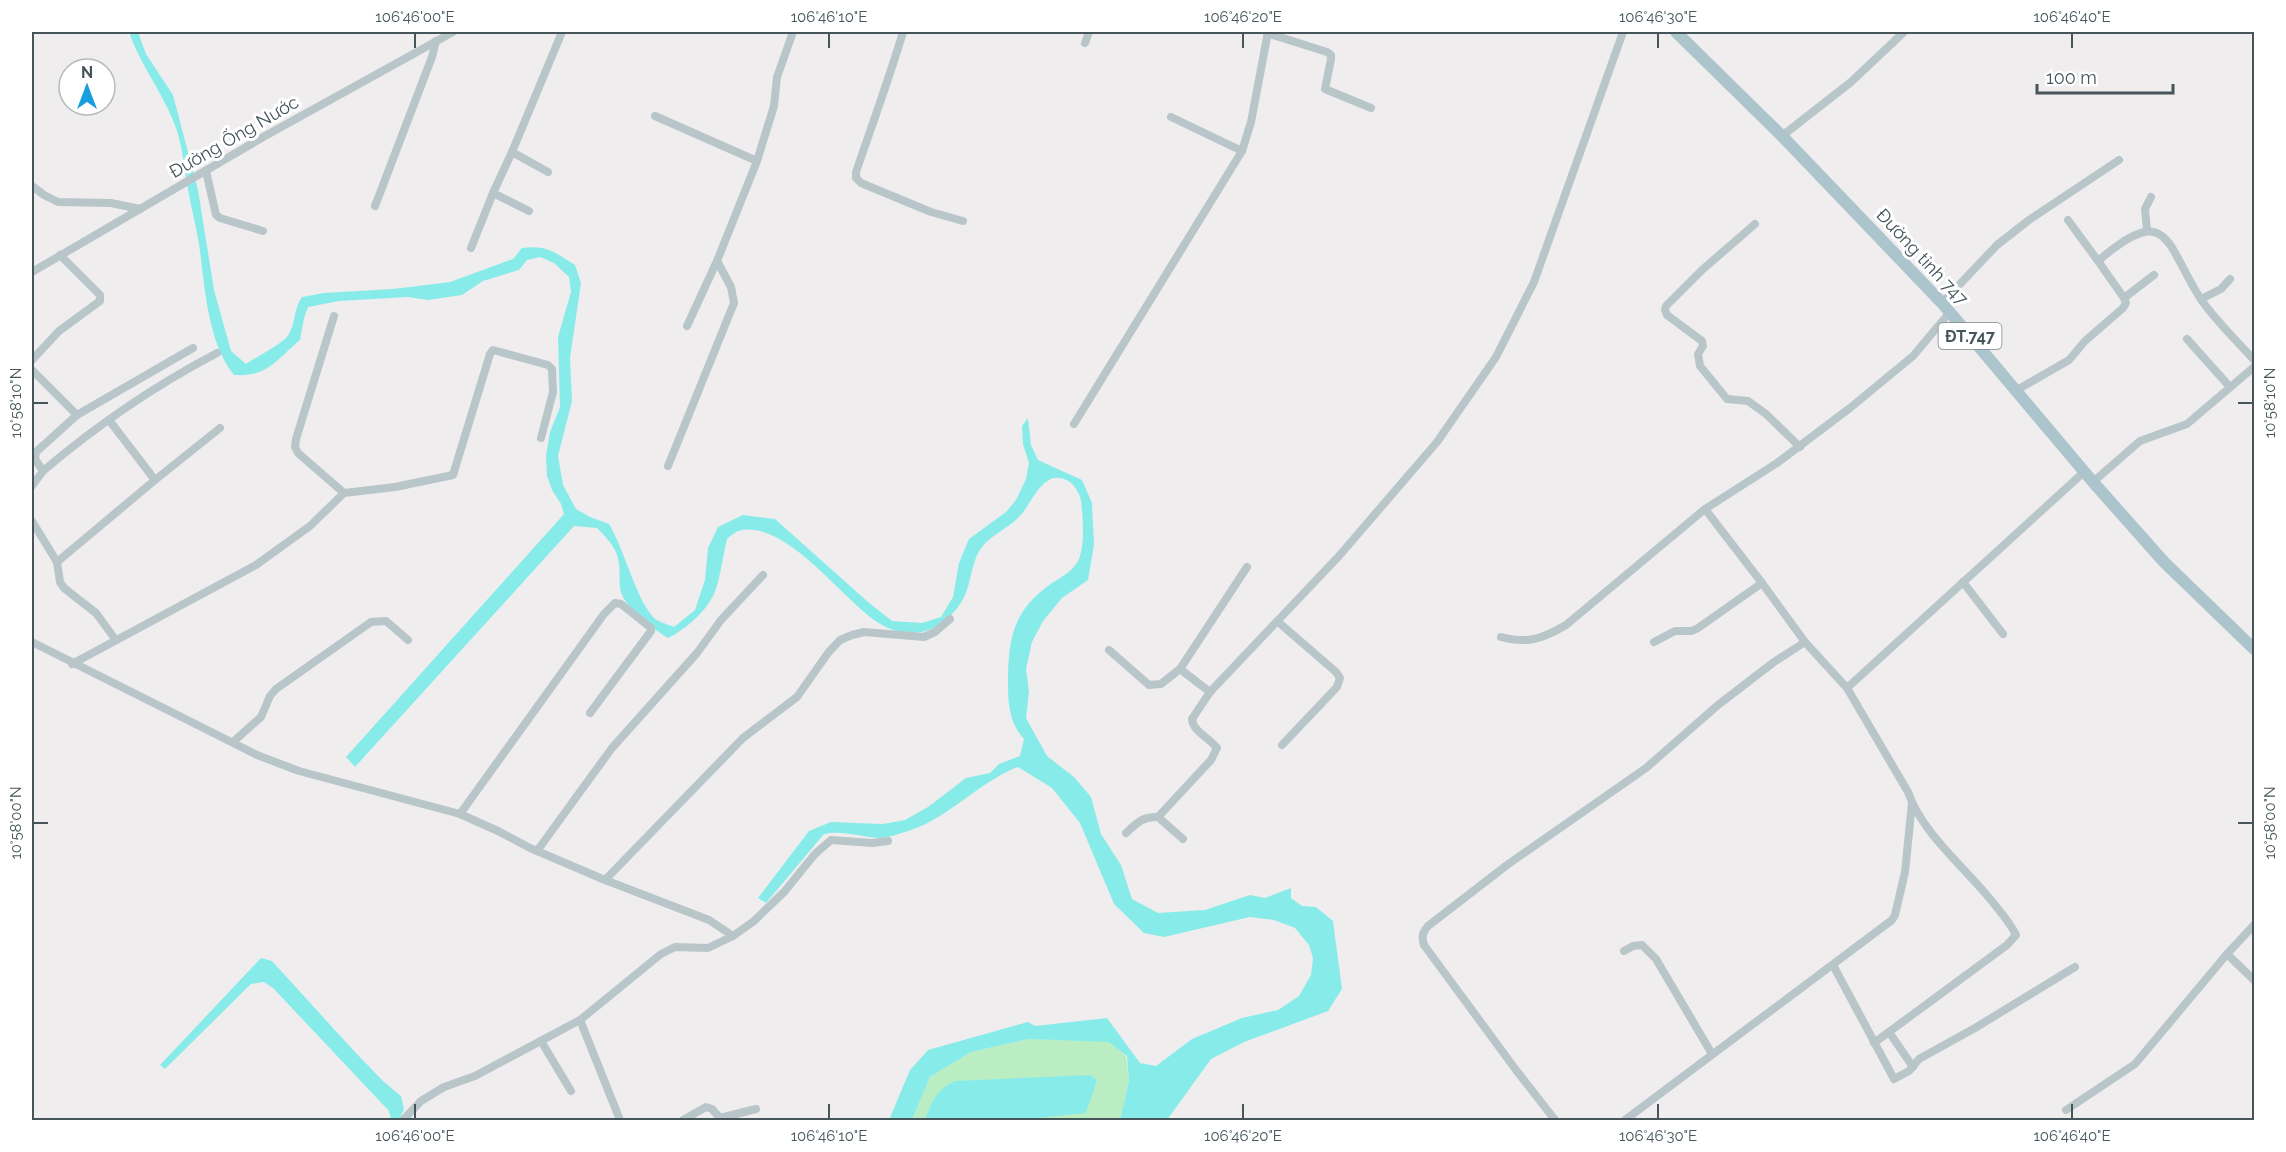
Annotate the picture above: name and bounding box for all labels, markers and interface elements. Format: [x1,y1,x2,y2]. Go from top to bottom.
text: 106°46'00"E [375,8,455,26]
text: 106°46'10"E [791,8,867,26]
text: 106°46'20"E [1204,8,1282,26]
text: 106°46'30"E [1619,8,1697,26]
text: 106°46'40"E [2033,8,2111,26]
north arrow [57,57,117,117]
scale bar [2037,57,2174,95]
text: N [81,63,93,82]
text: 100 m [2046,67,2097,88]
street label: Đường Ống Nước [164,89,302,182]
street label: Đường tỉnh 747 [1872,204,1973,310]
road number: ĐT.747 [1938,323,2002,349]
text: 10°58'10"N [7,368,25,438]
text: 10°58'10"N [2261,368,2279,438]
text: 10°58'00"N [7,786,25,860]
text: 10°58'00"N [2261,786,2279,860]
text: 106°46'00"E [375,1127,455,1145]
text: 106°46'10"E [791,1127,867,1145]
text: 106°46'20"E [1204,1127,1282,1145]
text: 106°46'30"E [1619,1127,1697,1145]
text: 106°46'40"E [2033,1127,2111,1145]

